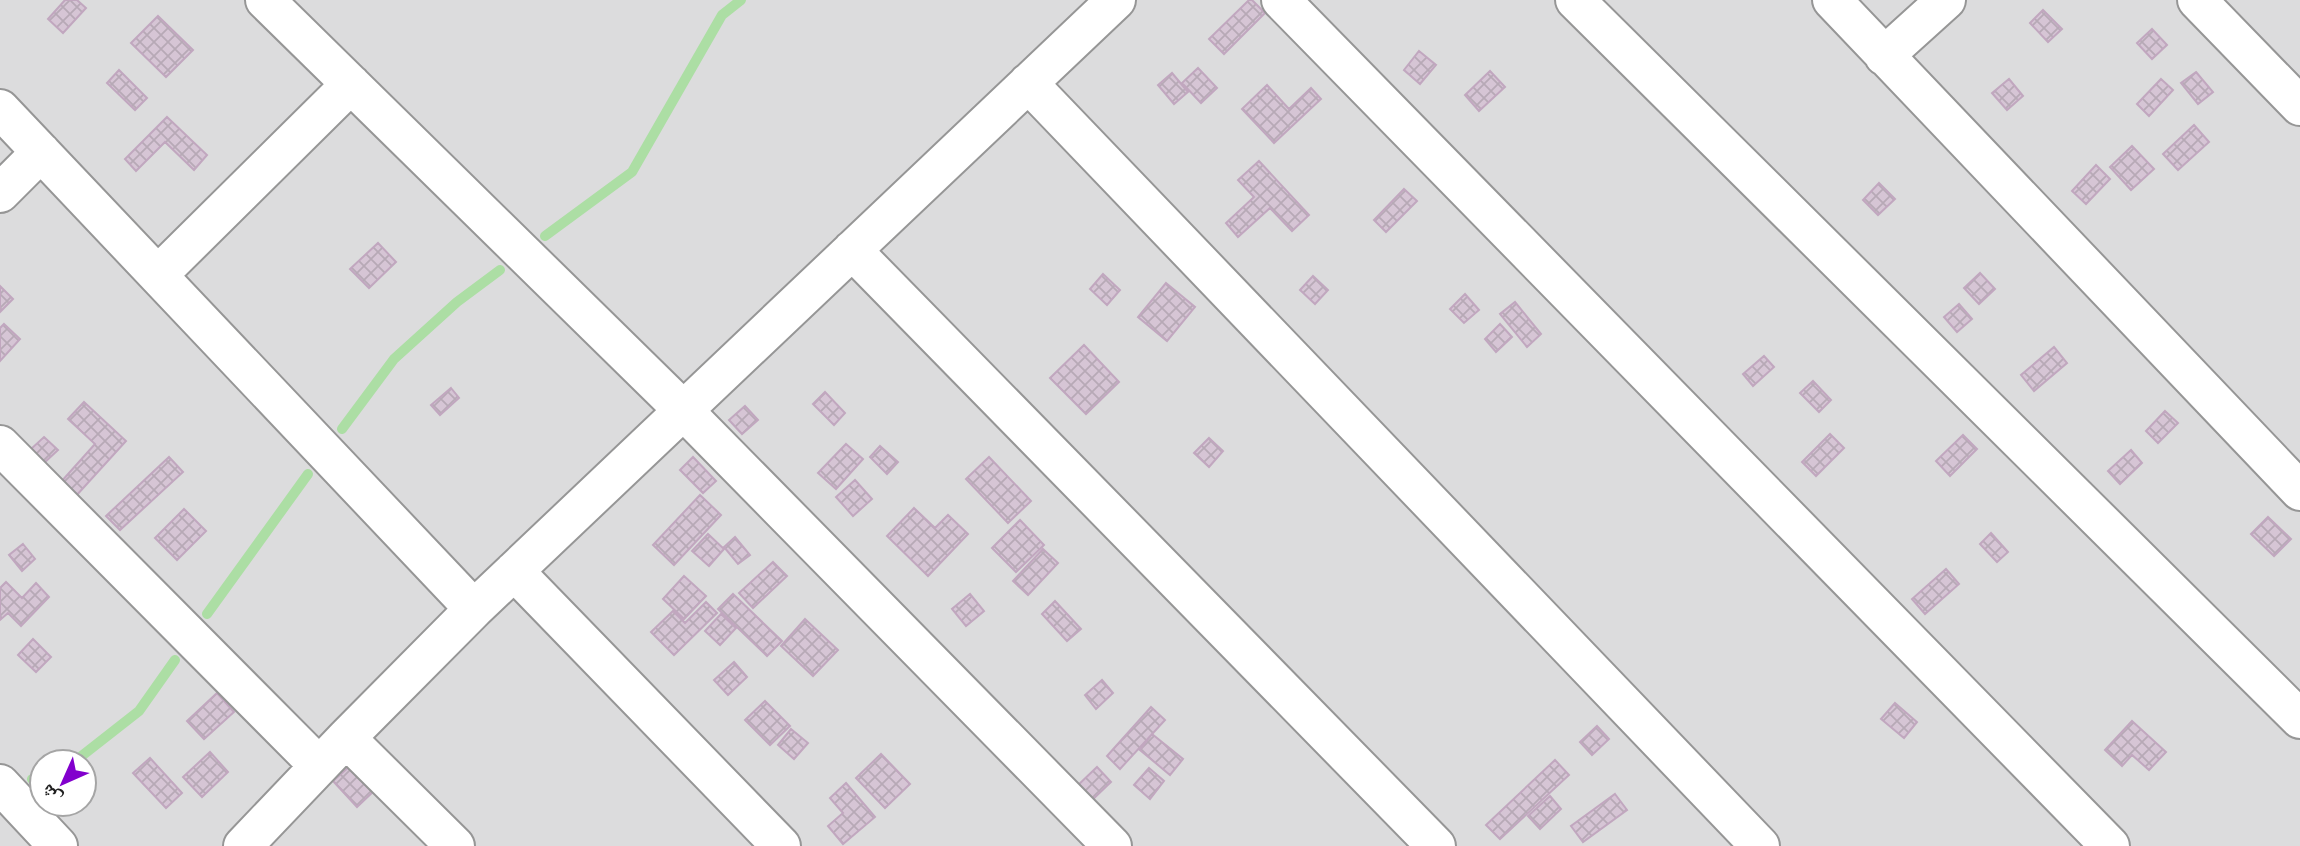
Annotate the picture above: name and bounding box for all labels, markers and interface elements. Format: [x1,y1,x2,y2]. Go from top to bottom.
north arrow [28,748,98,818]
text: ش [35,779,67,811]

